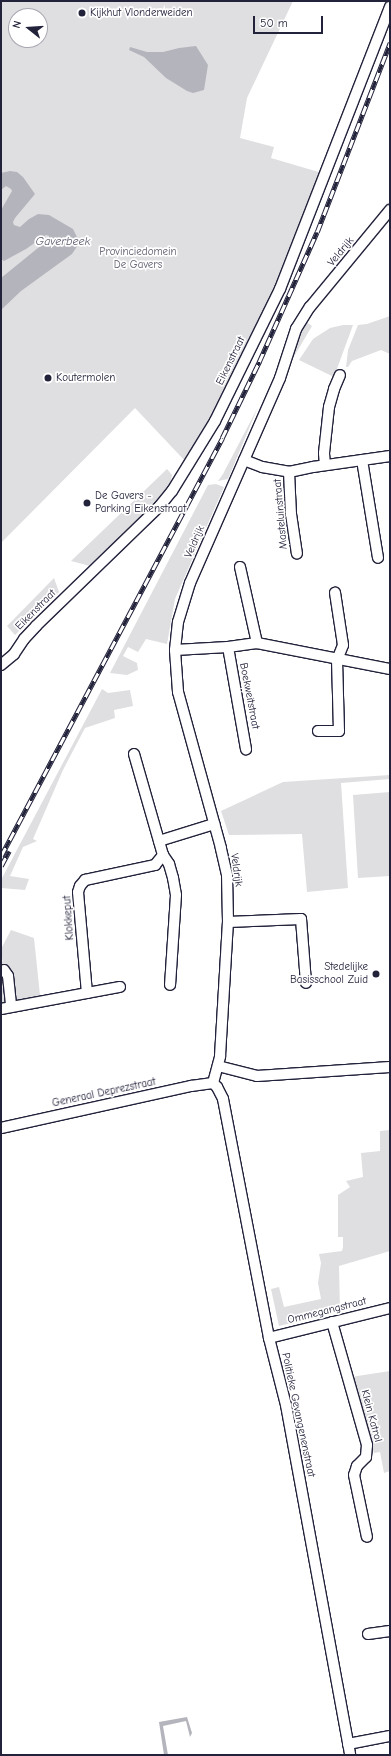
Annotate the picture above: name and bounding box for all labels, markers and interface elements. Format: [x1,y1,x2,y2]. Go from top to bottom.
place label: Kijkhut Vlonderweiden [90,6,193,20]
north arrow [8,8,48,48]
marker: Kijkhut Vlonderweiden [77,8,87,18]
scale bar [255,8,325,34]
text: 50 m [260,16,288,30]
text: N [10,19,24,30]
water label: Gaverbeek [36,235,90,249]
street label: Veldrijk [325,235,357,269]
park label: Provinciedomein De Gavers [99,246,177,272]
street label: Eikenstraat [214,335,248,387]
place label: Koutermolen [56,371,115,385]
marker: Koutermolen [43,373,53,383]
street label: Masteluinstraat [271,478,291,550]
place label: De Gavers - Parking Eikenstraat [95,490,186,516]
marker: De Gavers - Parking Eikenstraat [82,498,92,508]
street label: Veldrijk [182,524,208,560]
street label: Eikenstraat [13,587,59,633]
street label: Boekweitstraat [236,662,262,730]
street label: Veldrijk [227,852,245,888]
street label: Klokkeput [61,895,77,941]
place label: Stedelijke Basisschool Zuid [290,961,368,987]
marker: Stedelijke Basisschool Zuid [371,969,381,979]
street label: Generaal Deprezstraat [51,1076,157,1110]
street label: Ommegangstraat [286,1295,368,1327]
street label: Politieke Gevangenenstraat [278,1352,318,1478]
street label: Klein Katrol [358,1388,384,1444]

